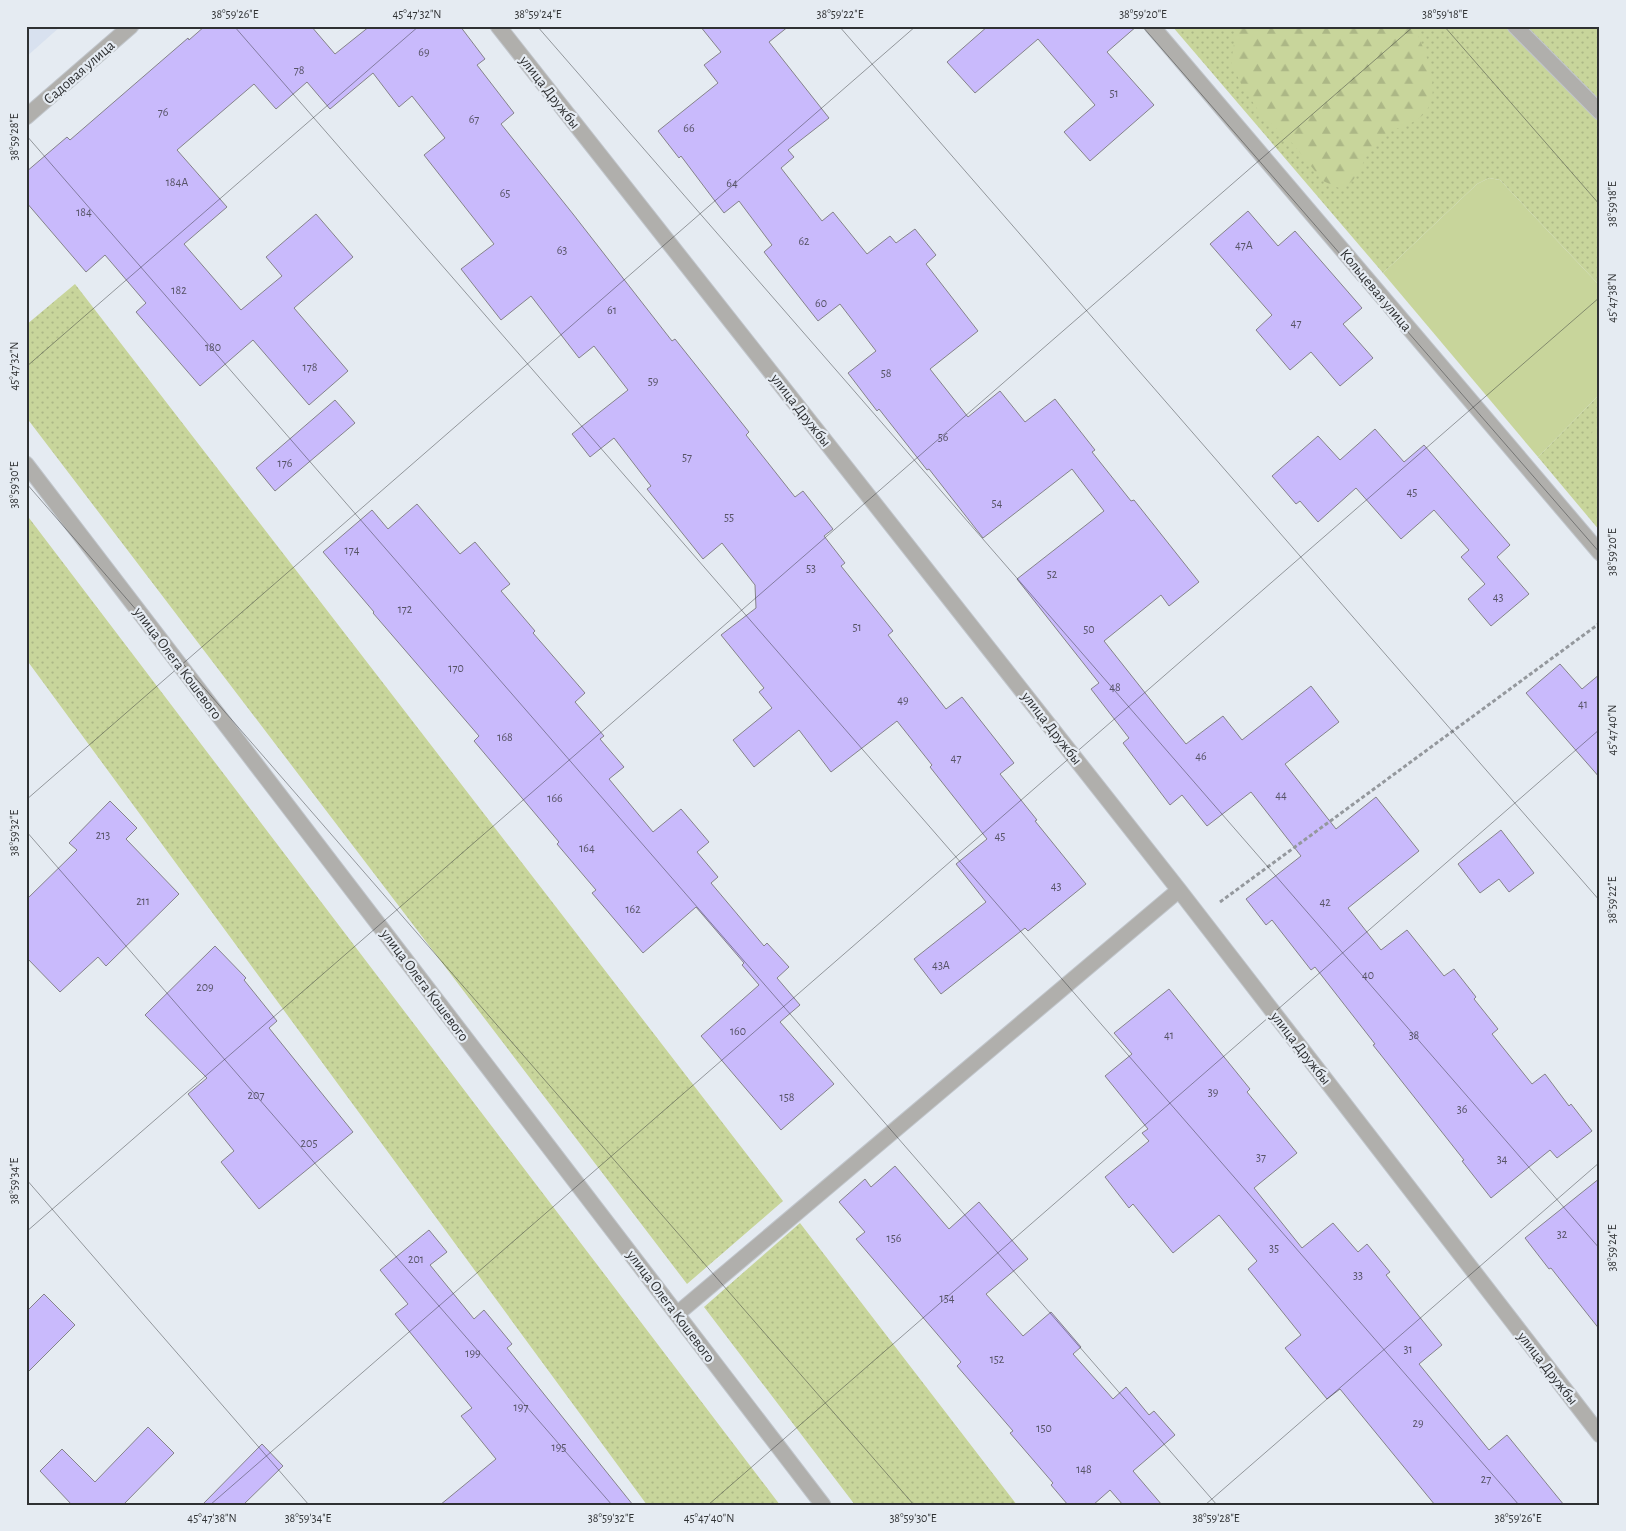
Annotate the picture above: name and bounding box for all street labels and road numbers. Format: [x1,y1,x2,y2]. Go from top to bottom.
street label: Садовая улица [41,37,118,107]
street label: улица Дружбы [516,52,583,132]
street label: Кольцевая улица [1337,246,1414,334]
street label: улица Дружбы [767,370,834,450]
street label: улица Олега Кошевого [130,604,224,722]
street label: улица Дружбы [1018,688,1085,768]
street label: улица Олега Кошевого [377,926,471,1044]
street label: улица Дружбы [1267,1008,1334,1088]
street label: улица Олега Кошевого [623,1247,717,1365]
street label: улица Дружбы [1514,1328,1581,1408]

